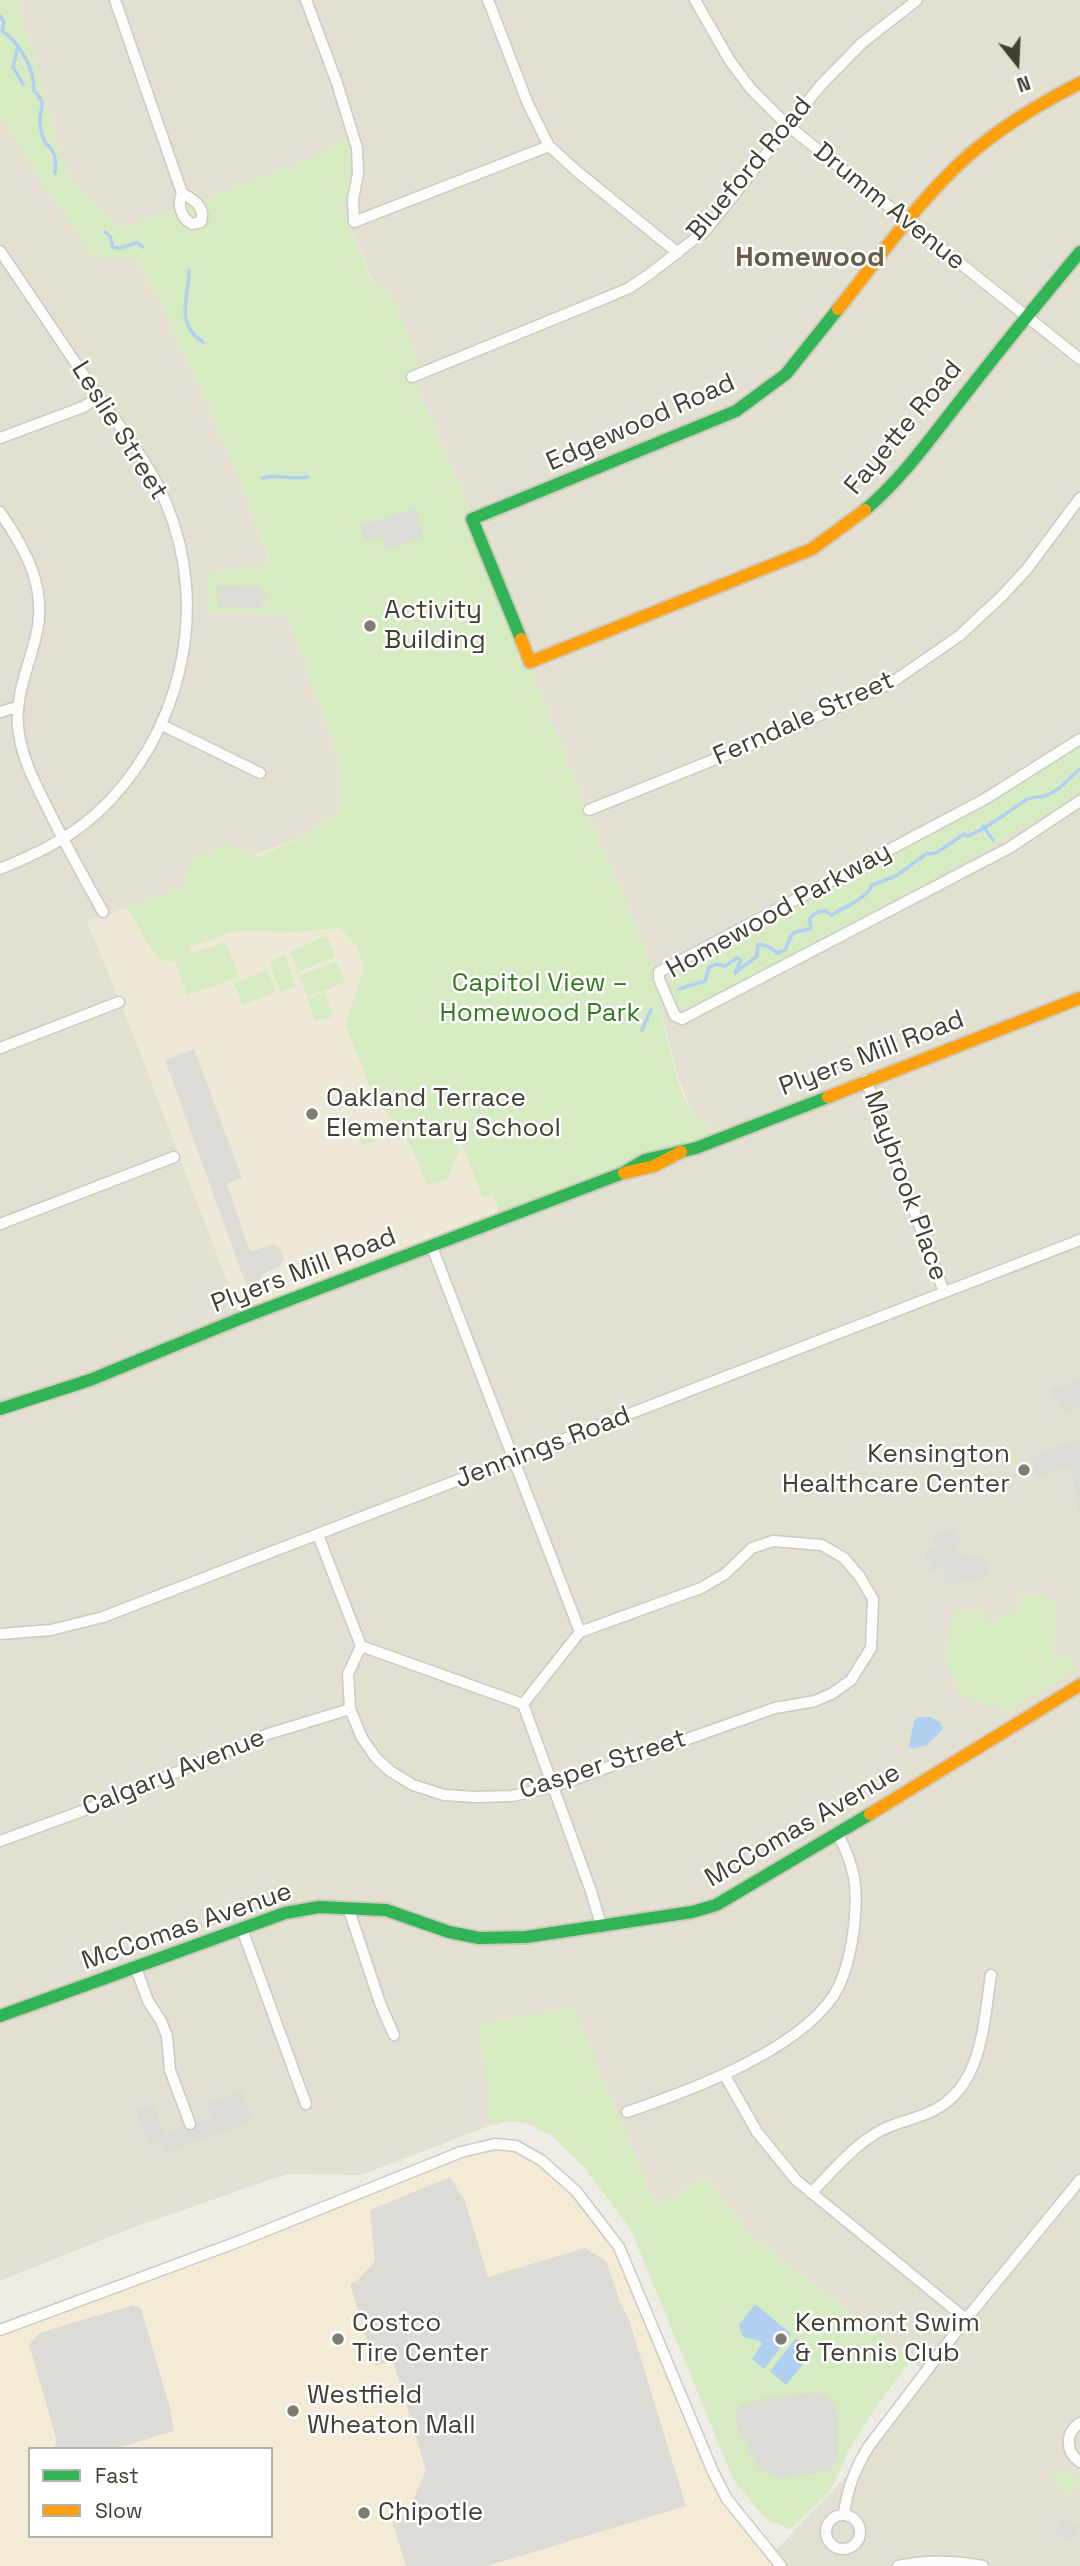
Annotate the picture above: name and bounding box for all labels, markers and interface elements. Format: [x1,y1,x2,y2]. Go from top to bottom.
north arrow [982,28,1052,98]
text: N [1014,70,1034,97]
street label: Blueford Road [681,91,819,247]
street label: Drumm Avenue [807,136,971,278]
district label: Homewood [735,241,885,275]
street label: Fayette Road [839,354,969,502]
street label: Leslie Street [64,356,174,506]
street label: Edgewood Road [542,367,740,479]
place label: Activity Building [384,595,486,656]
marker: Activity Building [362,618,378,634]
street label: Ferndale Street [709,665,899,773]
street label: Homewood Parkway [661,836,897,986]
park label: Capitol View – Homewood Park [440,968,640,1030]
street label: Plyers Mill Road [775,1004,969,1104]
place label: Oakland Terrace Elementary School [326,1083,561,1144]
street label: Maybrook Place [856,1087,954,1285]
marker: Oakland Terrace Elementary School [304,1106,320,1122]
street label: Plyers Mill Road [207,1221,401,1321]
street label: Jennings Road [451,1400,635,1496]
place label: Kensington Healthcare Center [782,1439,1010,1500]
marker: Kensington Healthcare Center [1016,1462,1032,1478]
street label: Calgary Avenue [78,1722,270,1824]
street label: Casper Street [516,1723,690,1807]
street label: McComas Avenue [700,1757,906,1895]
street label: McComas Avenue [78,1876,296,1978]
place label: Costco Tire Center [352,2308,489,2370]
place label: Kenmont Swim & Tennis Club [795,2308,980,2370]
marker: Costco Tire Center [330,2331,346,2347]
marker: Kenmont Swim & Tennis Club [773,2331,789,2347]
place label: Westfield Wheaton Mall [307,2380,476,2442]
marker: Westfield Wheaton Mall [285,2403,301,2419]
legend [28,2447,273,2538]
text: Fast [95,2462,139,2489]
text: Slow [95,2497,143,2524]
place label: Chipotle [378,2497,483,2529]
marker: Chipotle [356,2505,372,2521]

